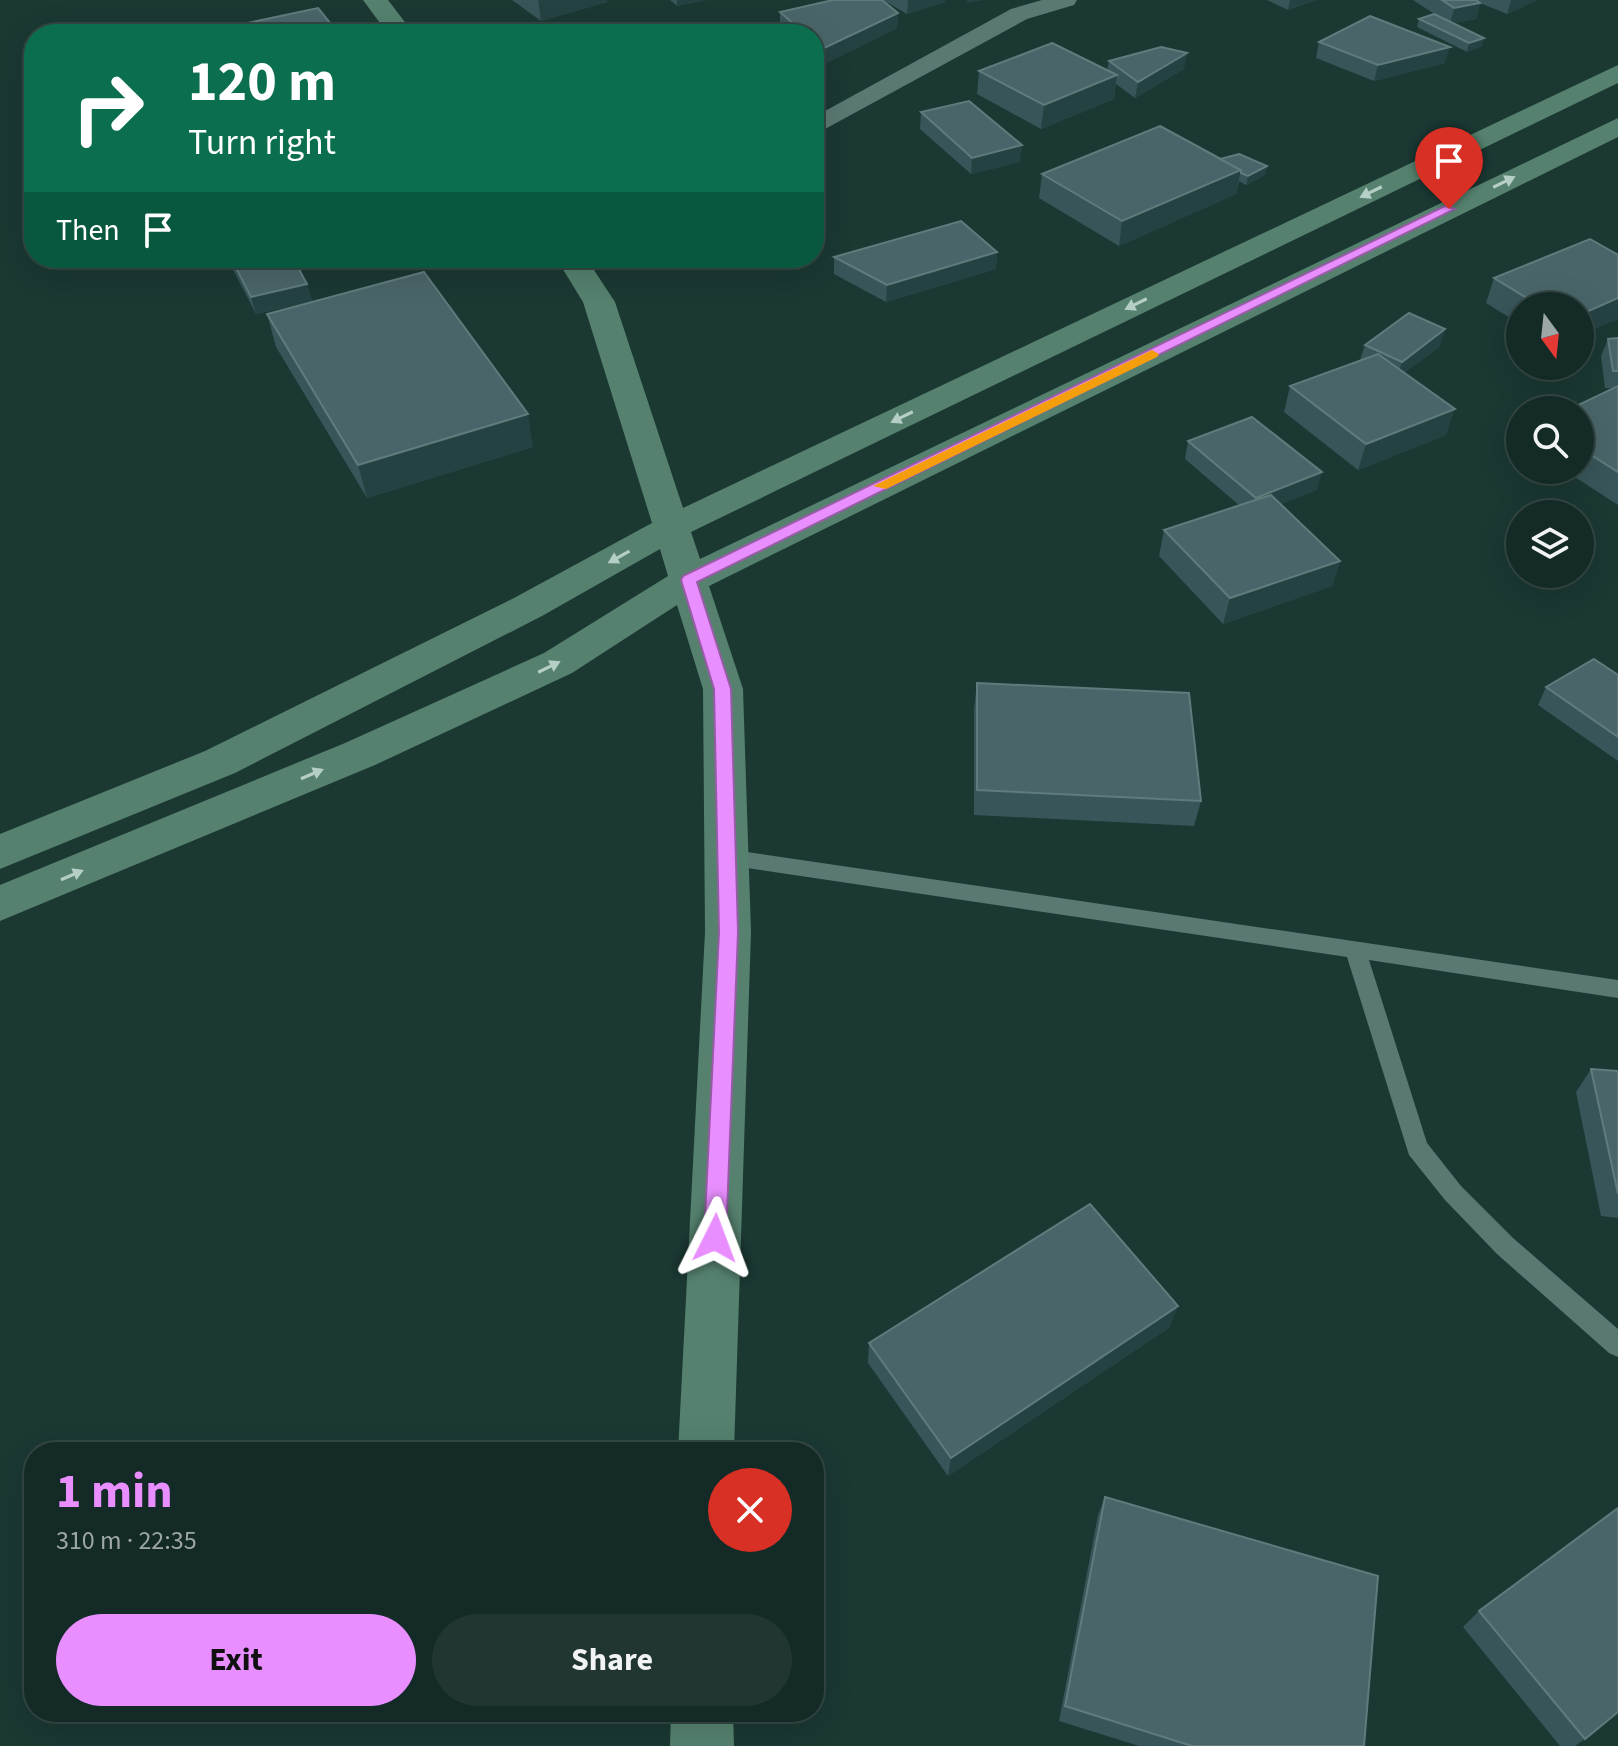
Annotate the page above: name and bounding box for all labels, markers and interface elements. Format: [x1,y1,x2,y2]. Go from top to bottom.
text: 120 m [188,43,336,122]
icon: right [56,56,160,160]
text: Turn right [188,117,336,168]
pin [1415,127,1483,209]
icon: arrive [1427,139,1471,183]
one-way arrow [1493,175,1516,189]
one-way arrow [1359,185,1383,199]
icon: arrive [136,208,180,252]
text: Then [56,209,120,252]
north arrow [1506,292,1594,380]
map controls [1506,292,1594,588]
one-way arrow [1125,297,1148,311]
button: search [1506,396,1594,484]
one-way arrow [890,410,914,424]
button: layers [1506,500,1594,588]
one-way arrow [608,550,630,564]
one-way arrow [537,660,560,674]
one-way arrow [300,768,324,781]
one-way arrow [60,868,84,881]
position arrow [673,1196,757,1280]
text: 1 min [56,1458,173,1526]
button: close [708,1468,792,1552]
text: 310 m · 22:35 [56,1522,197,1559]
button: Exit [56,1614,416,1706]
button: Share [432,1614,792,1706]

